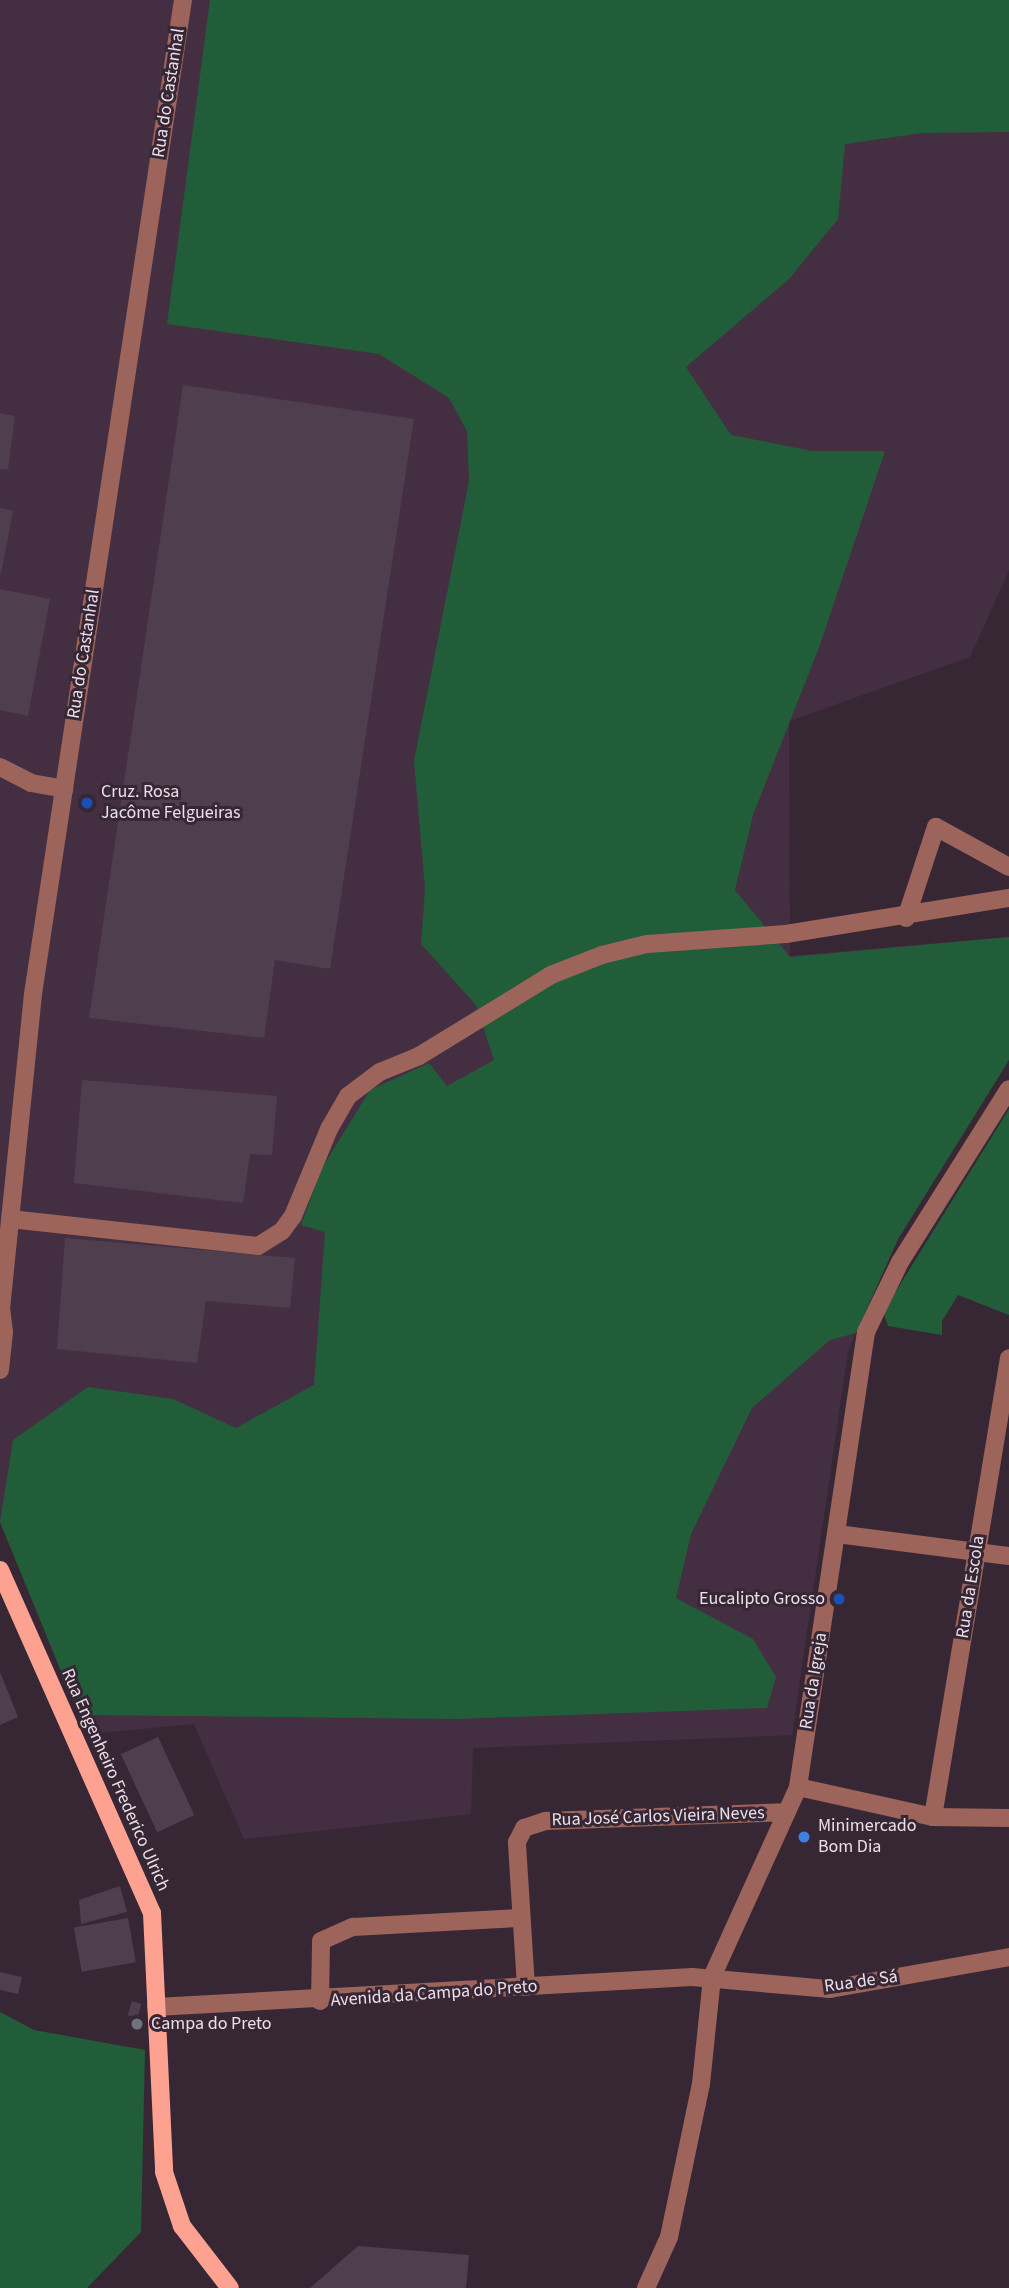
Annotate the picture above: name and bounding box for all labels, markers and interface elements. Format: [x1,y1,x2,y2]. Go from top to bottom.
street label: Rua do Castanhal [148,27,190,159]
street label: Rua do Castanhal [63,588,105,720]
place label: Cruz. Rosa Jacôme Felgueiras [101,782,241,824]
marker: Cruz. Rosa Jacôme Felgueiras [79,795,95,811]
street label: Rua da Escola [952,1534,990,1640]
place label: Eucalipto Grosso [699,1588,825,1610]
marker: Eucalipto Grosso [831,1591,847,1607]
street label: Rua da Igreja [796,1631,832,1731]
street label: Rua Engenheiro Frederico Ulrich [56,1665,174,1895]
street label: Rua José Carlos Vieira Neves [551,1802,765,1832]
place label: Minimercado Bom Dia [818,1816,917,1858]
marker: Minimercado Bom Dia [796,1829,812,1845]
street label: Rua de Sá [823,1966,899,1998]
street label: Avenida da Campa do Preto [330,1976,538,2012]
place label: Campa do Preto [151,2013,272,2035]
marker: Campa do Preto [129,2016,145,2032]

